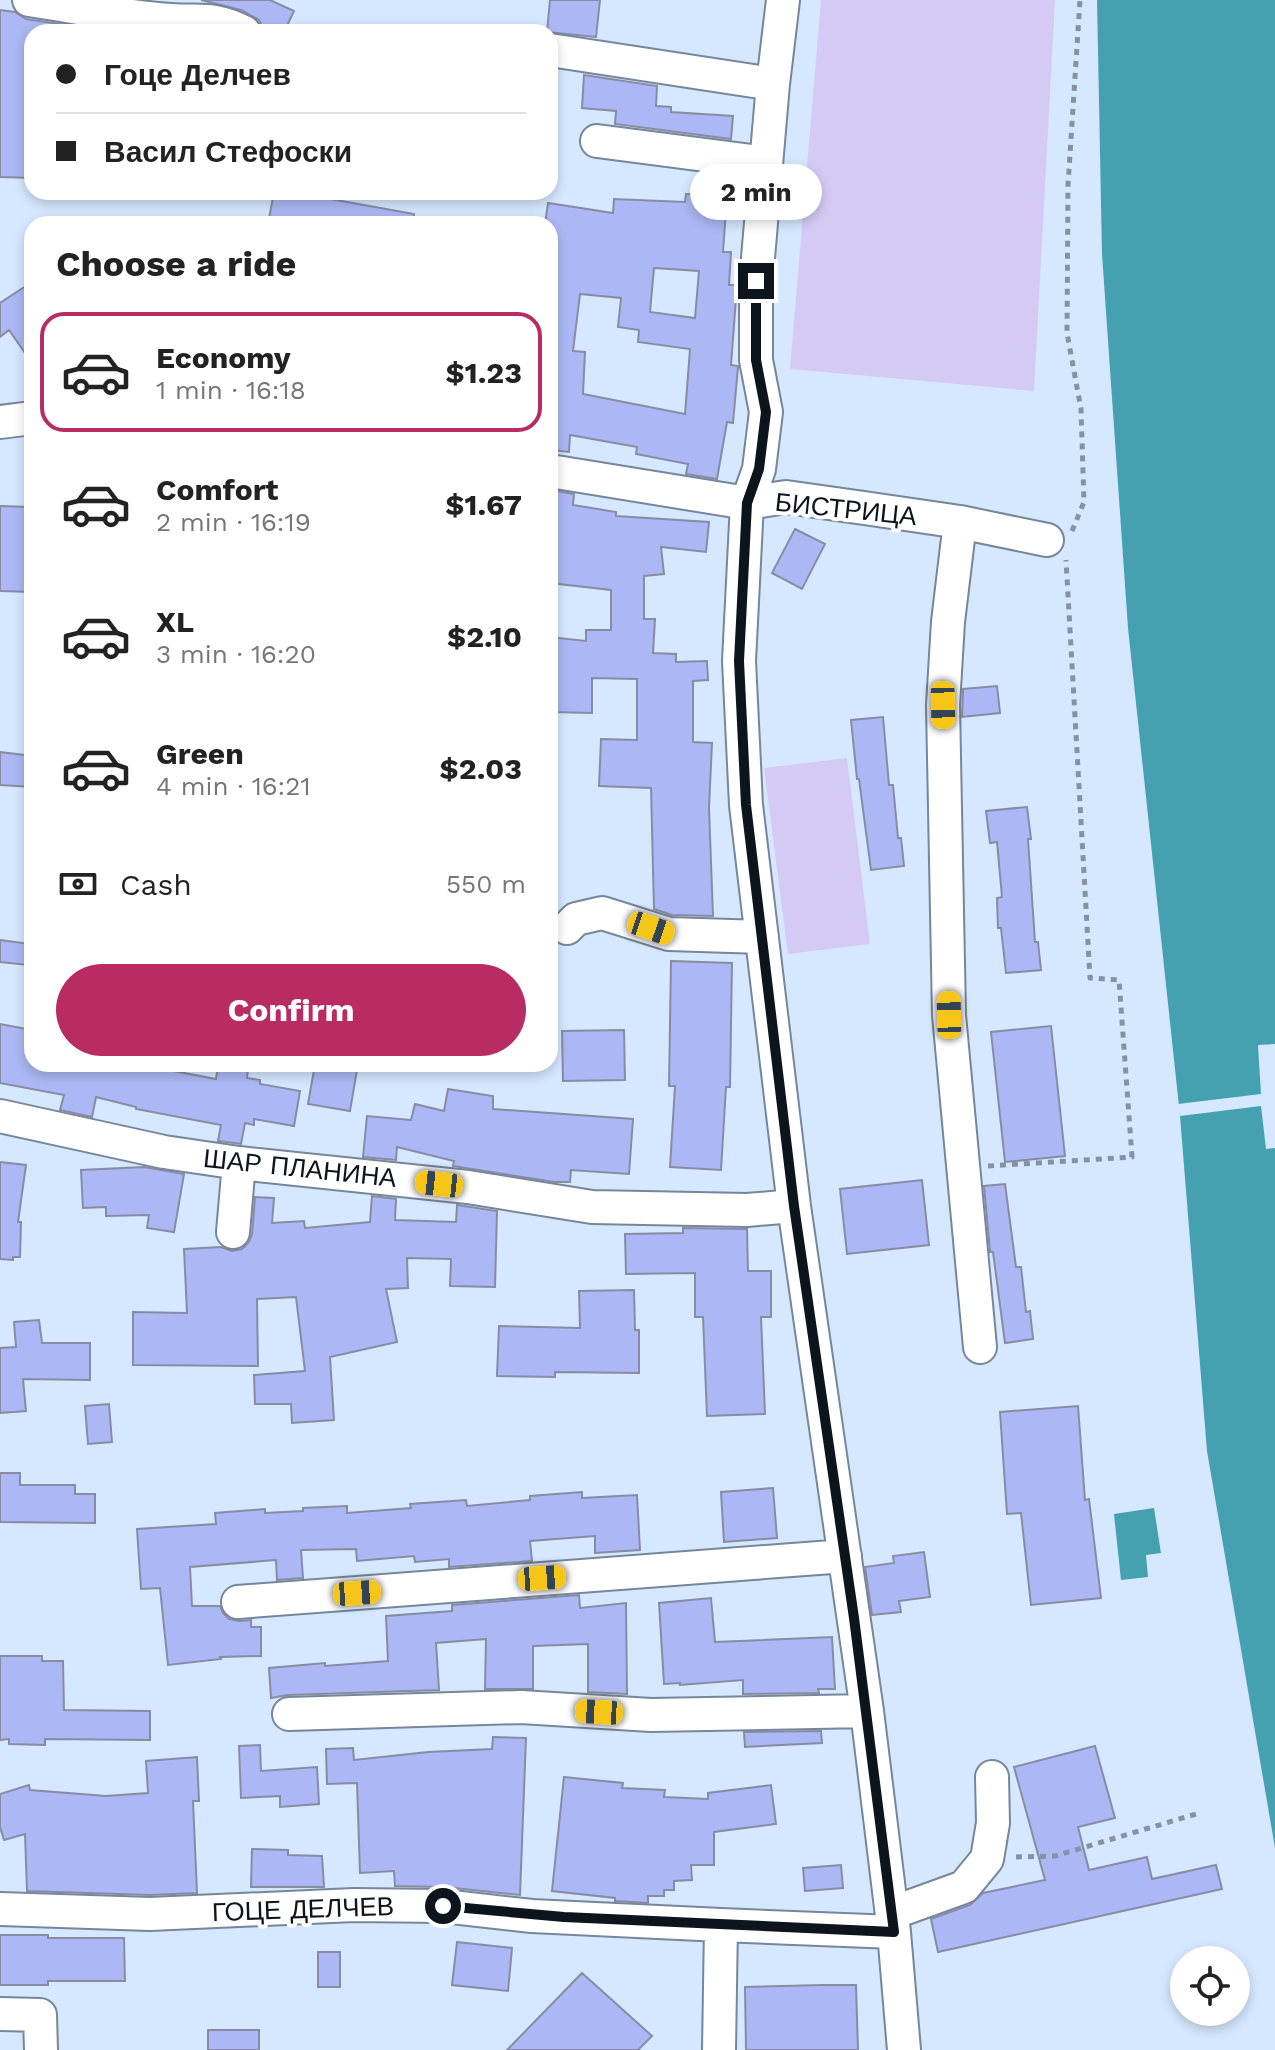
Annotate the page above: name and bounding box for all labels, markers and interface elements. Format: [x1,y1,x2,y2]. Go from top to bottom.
text: Гоце Делчев [104,57,291,92]
text: Васил Стефоски [104,134,352,169]
callout: 2 min [690,165,822,221]
text: 2 min [720,177,792,207]
text: Choose a ride [56,243,296,285]
route end [738,263,774,299]
icon: car [60,336,132,408]
text: Economy [156,340,291,375]
text: $1.23 [445,355,522,390]
text: 1 min · 16:18 [156,375,306,405]
icon: car [60,468,132,540]
text: Comfort [156,472,278,507]
text: $1.67 [445,487,522,522]
street label: БИСТРИЦА [774,487,919,531]
text: 2 min · 16:19 [156,507,311,537]
icon: car [60,600,132,672]
text: XL [156,604,194,639]
text: $2.10 [447,619,522,654]
text: 3 min · 16:20 [156,639,316,669]
car [931,681,955,729]
icon: car [60,732,132,804]
text: Green [156,736,244,771]
text: $2.03 [440,751,522,786]
text: 4 min · 16:21 [156,771,311,801]
icon: cash [56,862,100,906]
text: Cash [120,867,192,902]
text: 550 m [446,869,526,899]
car [624,909,678,947]
button: Confirm [56,964,526,1056]
car [937,991,961,1039]
street label: ШАР ПЛАНИНА [202,1143,399,1193]
car [414,1170,464,1198]
car [517,1564,567,1592]
car [332,1579,382,1607]
car [574,1699,624,1725]
route start [425,1888,461,1924]
street label: ГОЦЕ ДЕЛЧЕВ [211,1891,395,1927]
map controls [1170,1946,1250,2026]
button: locate [1170,1946,1250,2026]

